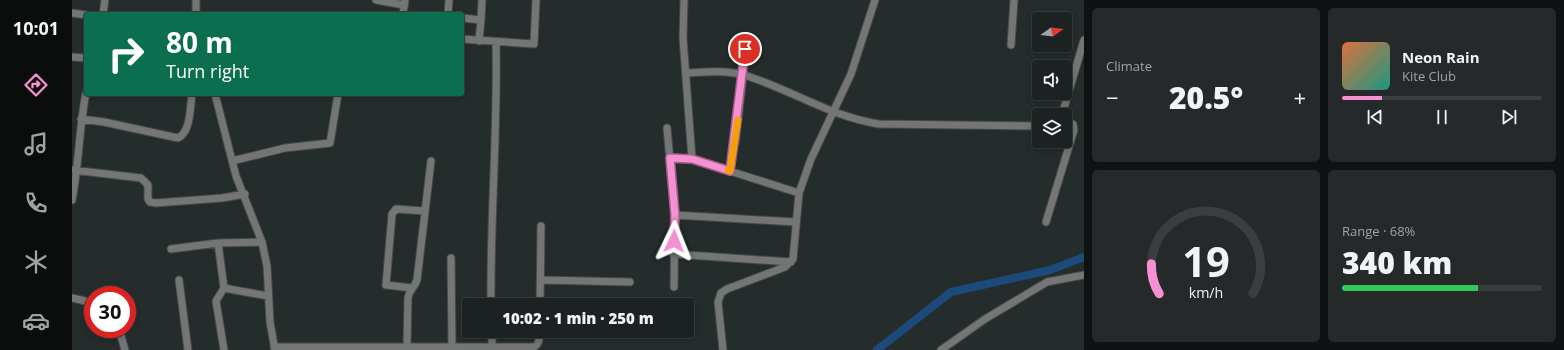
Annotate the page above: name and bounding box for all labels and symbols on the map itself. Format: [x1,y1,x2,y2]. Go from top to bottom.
north arrow [1032,12,1072,52]
pin [728,32,762,66]
position arrow [653,220,695,262]
speed limit sign: 30 [84,286,136,338]

